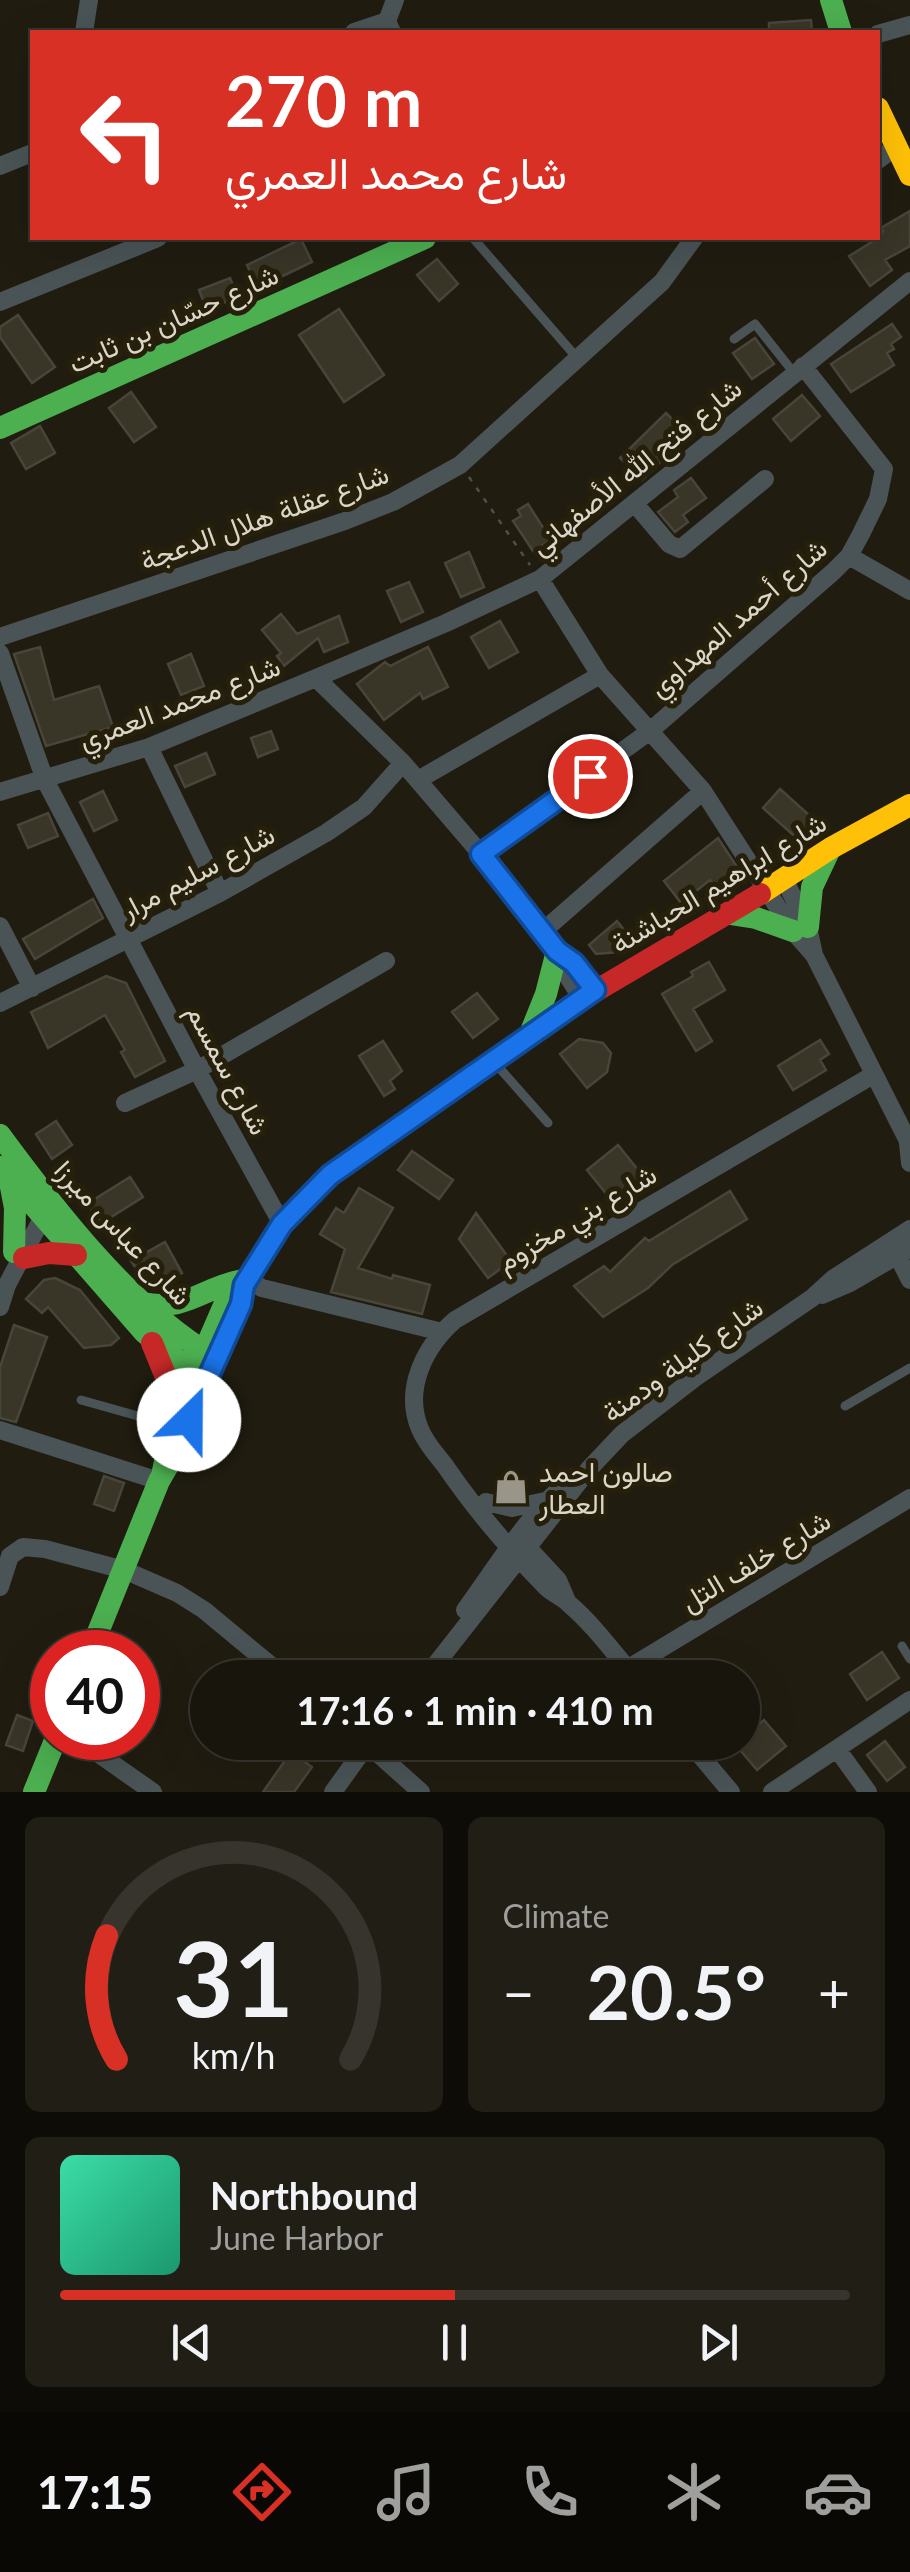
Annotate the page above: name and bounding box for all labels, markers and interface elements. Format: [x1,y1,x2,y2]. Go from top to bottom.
text: 270 m [225,58,422,142]
icon: left [60,70,190,200]
text: شارع محمد العمري [225,145,567,199]
street label: شارع حسّان بن ثابت [63,257,284,382]
street label: شارع فتح الله الأصفهاني [522,370,752,567]
street label: شارع عقلة هلال الدعجة [135,455,394,580]
street label: شارع أحمد المهداوي [641,530,838,709]
street label: شارع محمد العمري [74,648,287,763]
pin [548,734,633,819]
icon: arrive [563,749,618,804]
street label: شارع ابراهيم الحباشنة [604,804,833,962]
street label: شارع سليم مرار [113,816,281,929]
street label: شارع سمسم [178,998,278,1142]
street label: شارع عباس ميرزا [46,1152,200,1314]
street label: شارع بني مخزوم [490,1156,666,1284]
street label: شارع كليلة ودمنة [595,1289,771,1431]
position arrow [137,1368,241,1472]
place label: صالون احمد العطار [538,1454,673,1522]
shop icon: صالون احمد العطار [492,1468,530,1506]
street label: شارع خلف التل [674,1502,837,1621]
speed limit sign: 40 [30,1630,160,1760]
text: 17:16 · 1 min · 410 m [296,1687,654,1733]
text: Climate [503,1896,609,1935]
text: 31 [173,1914,294,2039]
text: 20.5° [587,1946,766,2036]
text: − [503,1959,534,2025]
text: + [818,1959,850,2025]
text: km/h [192,2034,276,2077]
text: Northbound [210,2172,418,2218]
text: June Harbor [210,2218,383,2257]
icon: previous [164,2315,219,2370]
icon: pause [427,2315,482,2370]
icon: next [691,2315,746,2370]
icon: directions [227,2457,297,2527]
icon: music [371,2457,441,2527]
icon: phone [515,2457,585,2527]
icon: climate [659,2457,729,2527]
icon: car [803,2457,873,2527]
text: 17:15 [37,2465,153,2519]

